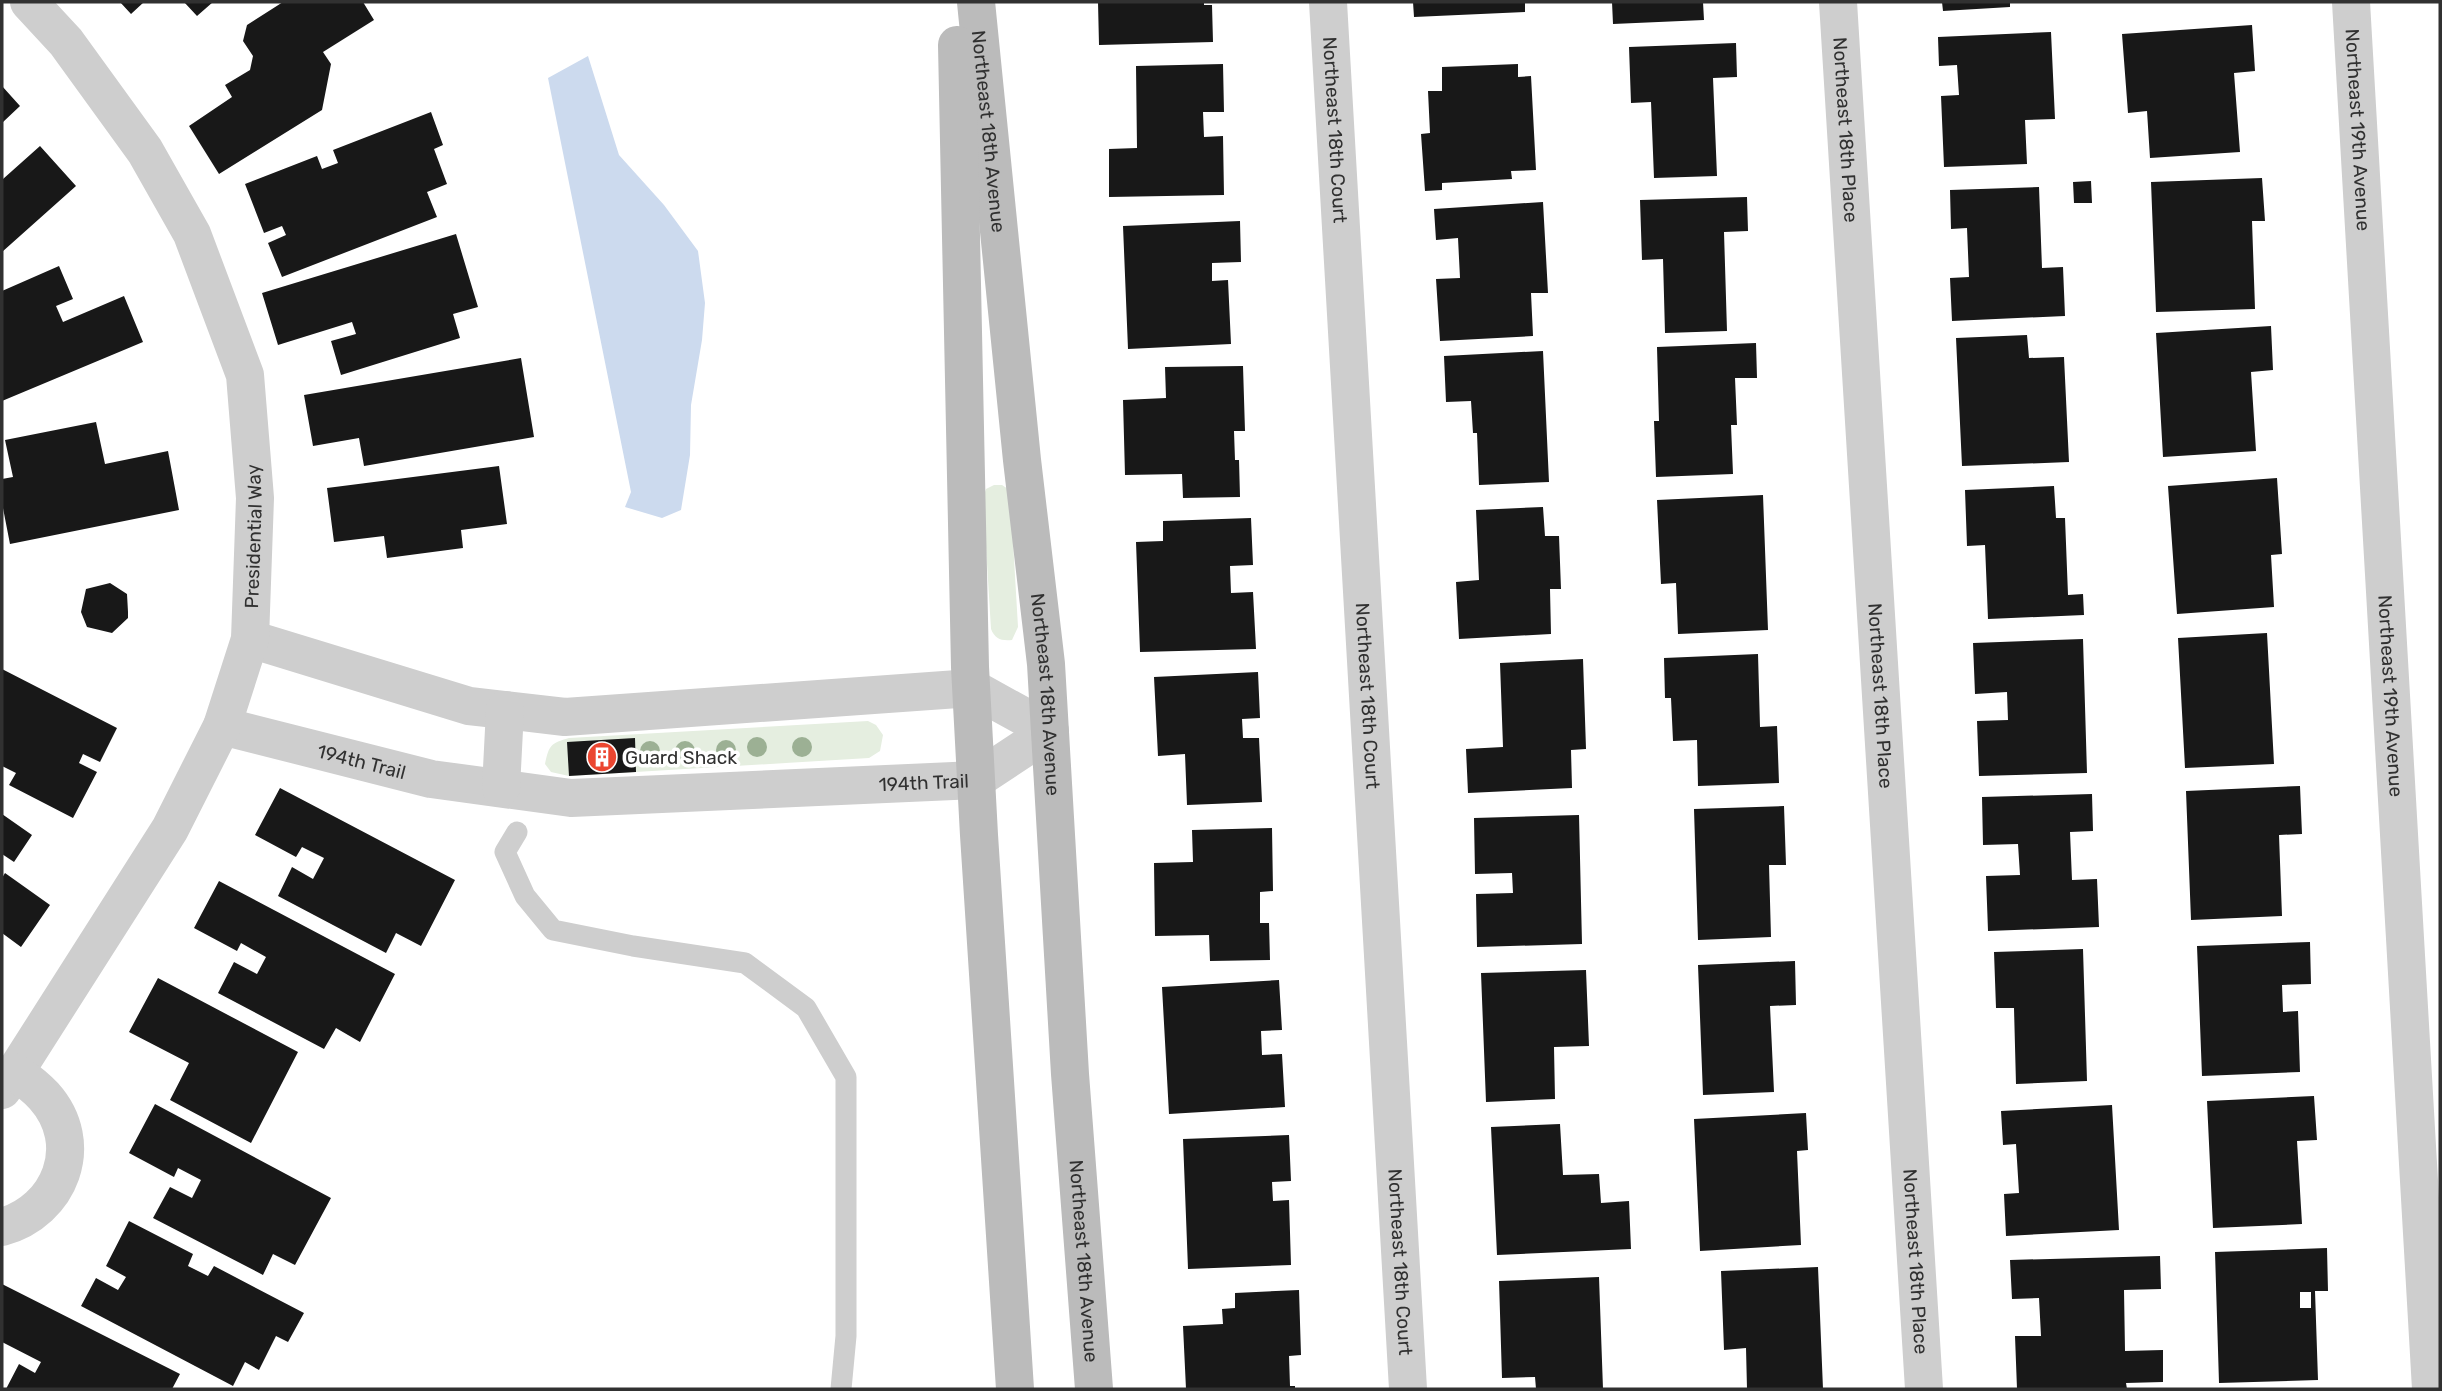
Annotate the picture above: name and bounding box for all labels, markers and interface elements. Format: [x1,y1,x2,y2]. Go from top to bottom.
street label: Northeast 19th Avenue [2341,28,2375,232]
street label: Northeast 18th Avenue [967,29,1010,234]
street label: Northeast 18th Court [1318,36,1352,224]
street label: Northeast 18th Place [1828,36,1863,223]
street label: Presidential Way [240,463,267,609]
street label: Northeast 18th Avenue [1026,592,1065,796]
street label: Northeast 19th Avenue [2373,594,2408,798]
street label: Northeast 18th Court [1351,602,1384,790]
street label: Northeast 18th Place [1863,602,1898,789]
street label: 194th Trail [315,740,408,784]
building icon: Guard Shack [585,740,619,774]
place label: Guard Shack [625,746,737,769]
street label: 194th Trail [878,769,969,796]
street label: Northeast 18th Avenue [1065,1159,1103,1363]
street label: Northeast 18th Court [1383,1168,1417,1356]
street label: Northeast 18th Place [1898,1168,1933,1355]

